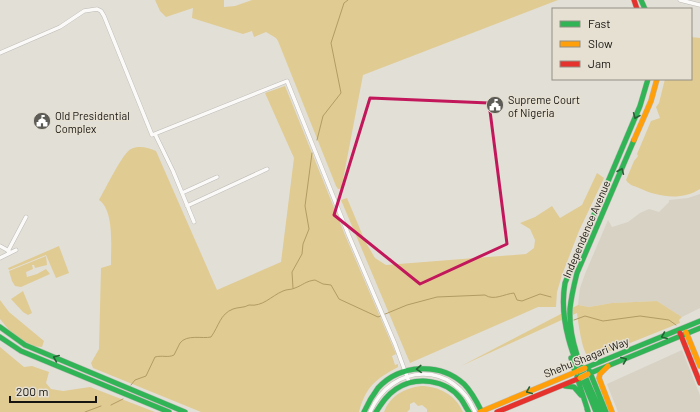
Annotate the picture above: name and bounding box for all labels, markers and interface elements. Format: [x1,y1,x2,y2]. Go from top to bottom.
legend [552,8,692,80]
text: Fast [588,16,611,30]
text: Slow [588,36,613,50]
text: Jam [588,56,611,70]
place label: Supreme Court of Nigeria [508,93,580,119]
public building icon: Supreme Court of Nigeria [485,95,505,115]
place label: Old Presidential Complex [55,109,130,135]
public building icon: Old Presidential Complex [32,111,52,131]
one-way arrow [633,111,641,119]
one-way arrow [616,167,624,175]
street label: Independence Avenue [560,178,612,280]
one-way arrow [661,331,668,339]
street label: Shehu Shagari Way [542,334,630,380]
one-way arrow [52,355,60,363]
one-way arrow [621,356,628,364]
one-way arrow [416,364,422,373]
scale bar [10,378,96,404]
text: 200 m [16,384,48,398]
one-way arrow [525,387,532,395]

